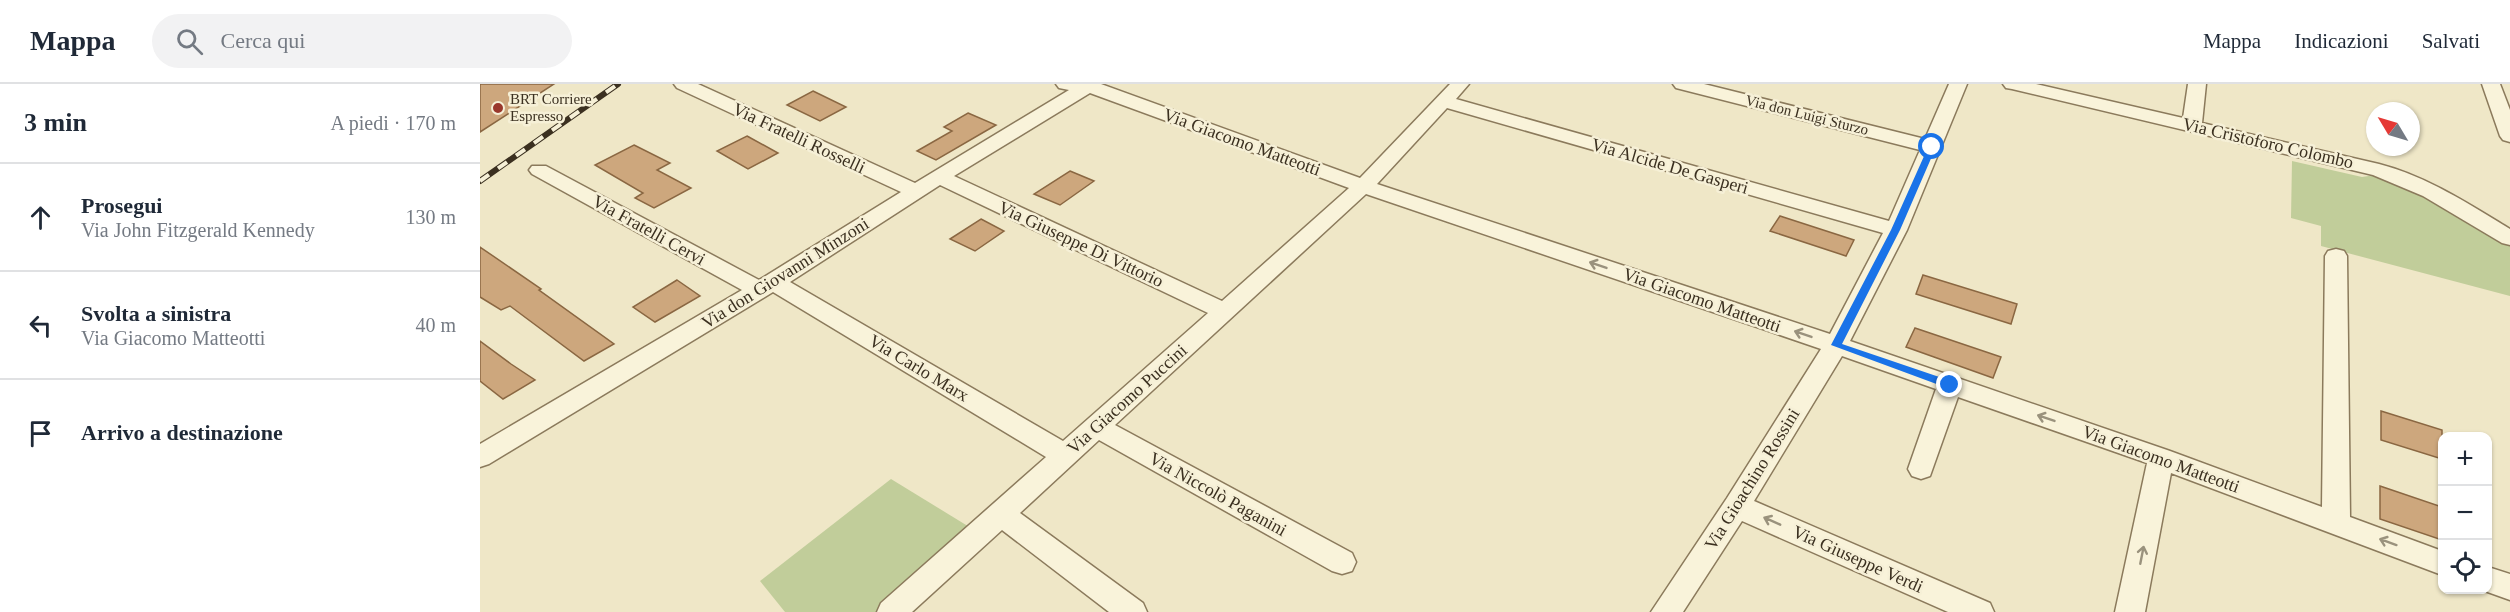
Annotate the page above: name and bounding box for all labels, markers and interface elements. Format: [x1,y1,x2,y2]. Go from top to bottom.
search box [152,14,572,68]
text: Mappa [30,25,116,56]
icon: search [173,25,206,58]
text: Cerca qui [221,28,305,53]
text: Mappa [2203,29,2261,53]
text: Indicazioni [2294,29,2389,53]
text: Salvati [2422,29,2480,53]
place label: BRT Corriere Espresso [510,91,592,124]
street label: Via don Luigi Sturzo [1744,92,1870,138]
street label: Via Fratelli Rosselli [730,99,868,177]
marker: BRT Corriere Espresso [491,101,505,115]
north arrow [2366,102,2420,156]
street label: Via Giacomo Matteotti [1161,104,1323,180]
text: 3 min [24,108,87,137]
text: A piedi · 170 m [330,112,456,134]
street label: Via Cristoforo Colombo [2181,114,2355,172]
route start [1918,133,1944,159]
street label: Via Alcide De Gasperi [1589,134,1751,198]
street label: Via Fratelli Cervi [589,191,709,269]
text: Prosegui [81,193,162,218]
street label: Via Giuseppe Di Vittorio [995,197,1167,291]
icon: ahead [24,201,57,234]
text: 130 m [405,206,456,228]
street label: Via don Giovanni Minzoni [698,213,872,333]
text: Via John Fitzgerald Kennedy [81,219,315,241]
one-way arrow [1589,259,1608,270]
street label: Via Giacomo Matteotti [1620,264,1784,336]
text: Svolta a sinistra [81,301,231,326]
icon: left [24,309,57,342]
text: 40 m [415,314,456,336]
text: Via Giacomo Matteotti [81,327,265,349]
one-way arrow [1794,328,1813,339]
street label: Via Carlo Marx [865,330,973,406]
street label: Via Giacomo Puccini [1063,340,1191,458]
route end [1936,371,1962,397]
street label: Via Gioachino Rossini [1700,405,1804,553]
one-way arrow [2038,412,2056,423]
icon: arrive [24,417,57,450]
text: Arrivo a destinazione [81,420,283,445]
street label: Via Giacomo Matteotti [2080,421,2242,497]
map controls [2438,432,2492,594]
button: + [2438,432,2492,486]
street label: Via Niccolò Paganini [1146,448,1290,540]
button: − [2438,486,2492,540]
one-way arrow [1763,515,1782,526]
street label: Via Giuseppe Verdi [1790,521,1926,597]
one-way arrow [2379,536,2397,547]
button: locate [2438,540,2492,594]
one-way arrow [2136,545,2148,564]

